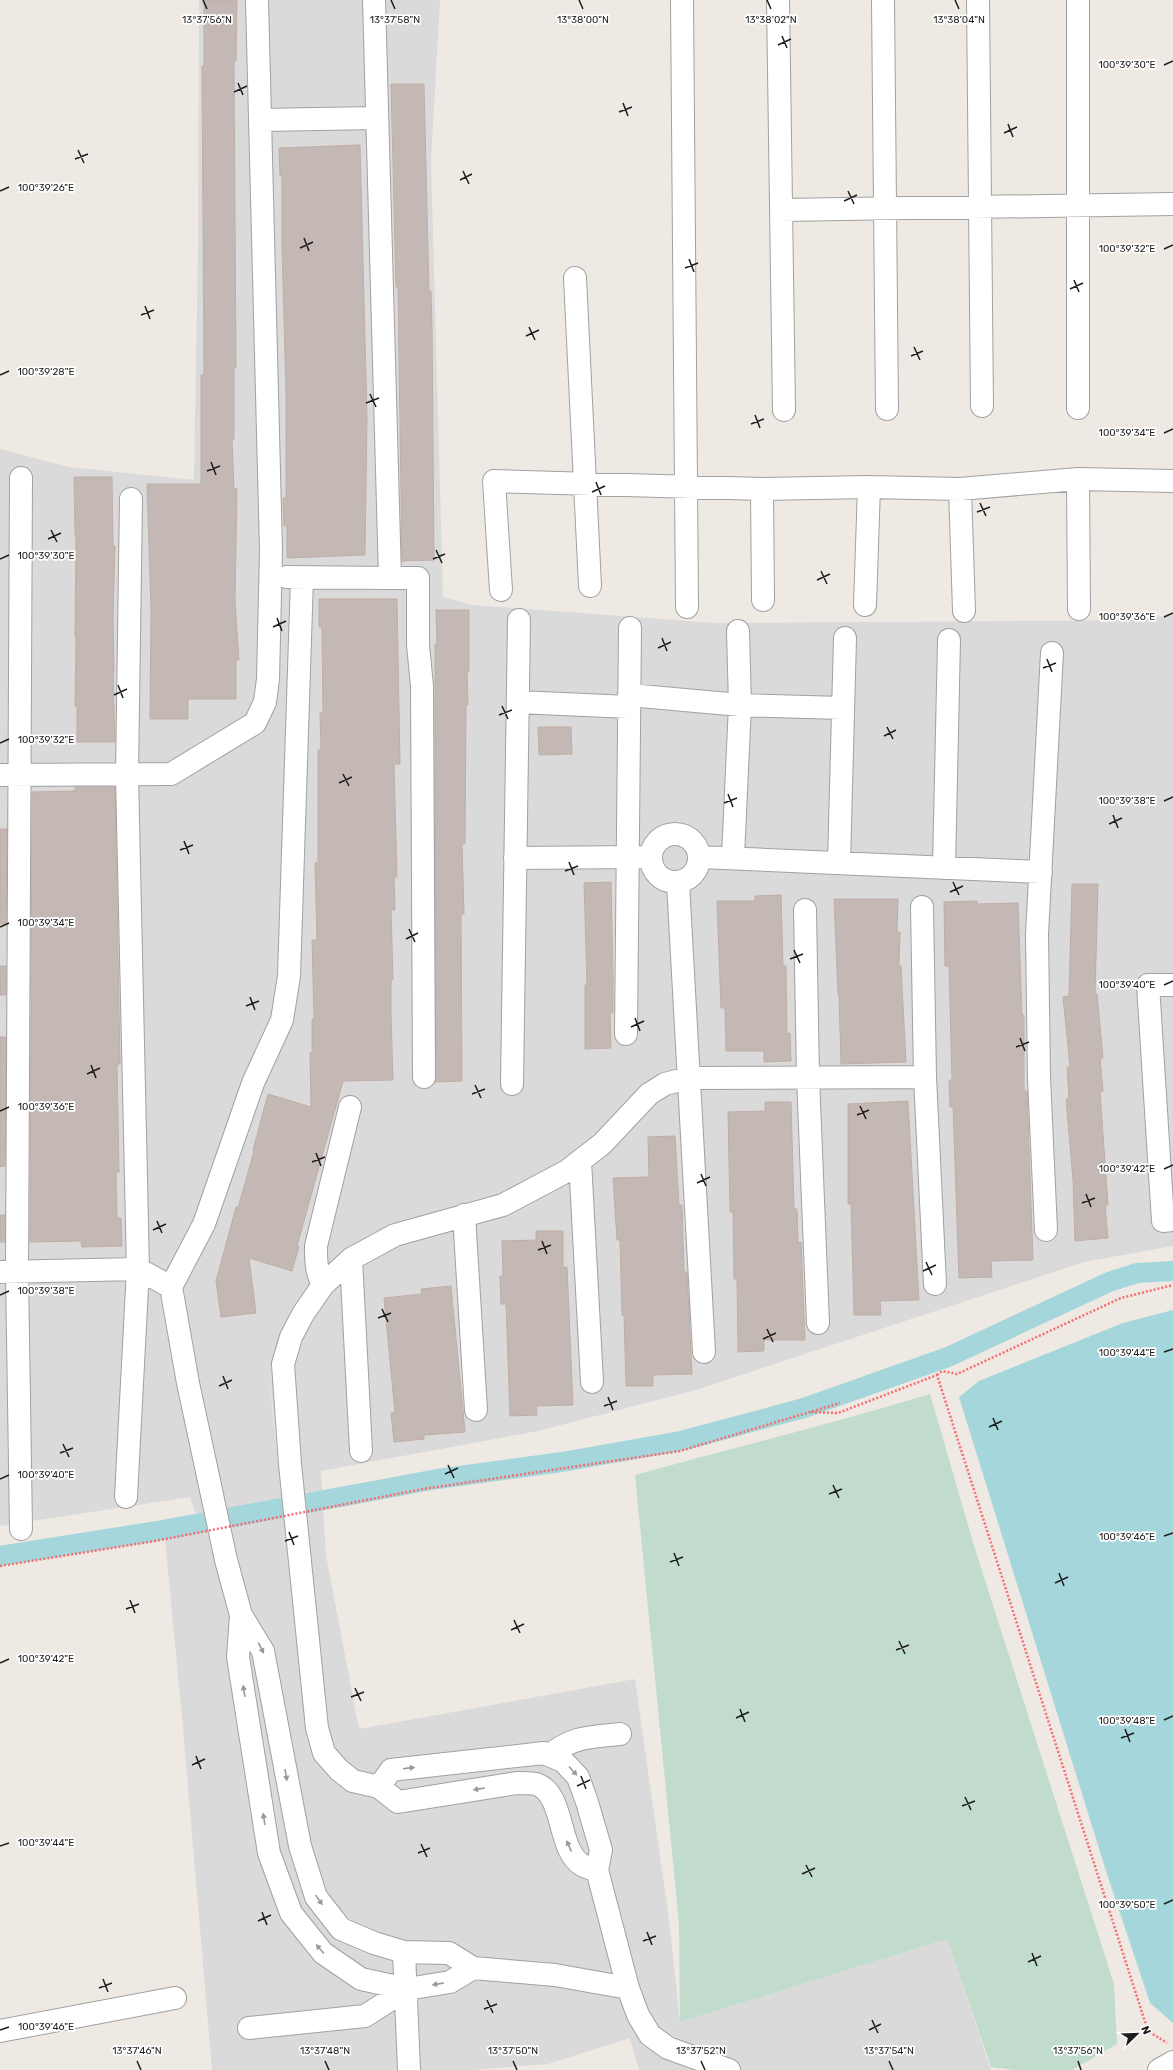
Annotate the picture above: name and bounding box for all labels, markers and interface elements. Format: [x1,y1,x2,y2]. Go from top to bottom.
text: 13°37'56"N [182,14,232,26]
text: 13°37'58"N [370,14,420,26]
text: 13°38'00"N [557,14,609,26]
text: 13°38'02"N [745,14,797,26]
text: 13°38'04"N [933,14,985,26]
text: 100°39'30"E [1098,59,1156,71]
text: 100°39'26"E [18,182,74,194]
text: 100°39'32"E [1099,243,1155,255]
text: 100°39'28"E [17,366,75,378]
text: 100°39'34"E [1099,427,1155,439]
text: 100°39'30"E [17,550,75,562]
text: 100°39'36"E [1099,611,1155,623]
text: 100°39'32"E [18,734,74,746]
text: 100°39'38"E [1098,795,1156,807]
text: 100°39'34"E [18,917,74,929]
text: 100°39'40"E [1099,979,1155,991]
text: 100°39'36"E [18,1101,74,1113]
text: 100°39'42"E [1099,1163,1155,1175]
text: 100°39'38"E [17,1285,75,1297]
text: 100°39'44"E [1099,1347,1155,1359]
text: 100°39'40"E [18,1469,74,1481]
text: 100°39'46"E [1099,1531,1155,1543]
one-way arrow [258,1642,264,1654]
text: 100°39'42"E [18,1653,74,1665]
one-way arrow [241,1685,247,1697]
text: 100°39'48"E [1099,1715,1155,1727]
one-way arrow [402,1765,415,1771]
one-way arrow [569,1766,578,1777]
one-way arrow [283,1769,289,1781]
one-way arrow [473,1786,486,1792]
one-way arrow [261,1813,267,1825]
text: 100°39'44"E [18,1837,74,1849]
one-way arrow [566,1841,572,1852]
one-way arrow [315,1895,323,1905]
text: 100°39'50"E [1098,1899,1156,1911]
one-way arrow [315,1944,324,1954]
one-way arrow [432,1981,444,1987]
north arrow [1117,2014,1157,2054]
text: 100°39'46"E [18,2021,74,2033]
text: N [1138,2024,1153,2037]
text: 13°37'46"N [112,2045,162,2057]
text: 13°37'48"N [300,2045,350,2057]
text: 13°37'50"N [488,2045,538,2057]
text: 13°37'52"N [676,2045,726,2057]
text: 13°37'54"N [864,2045,914,2057]
text: 13°37'56"N [1053,2045,1103,2057]

